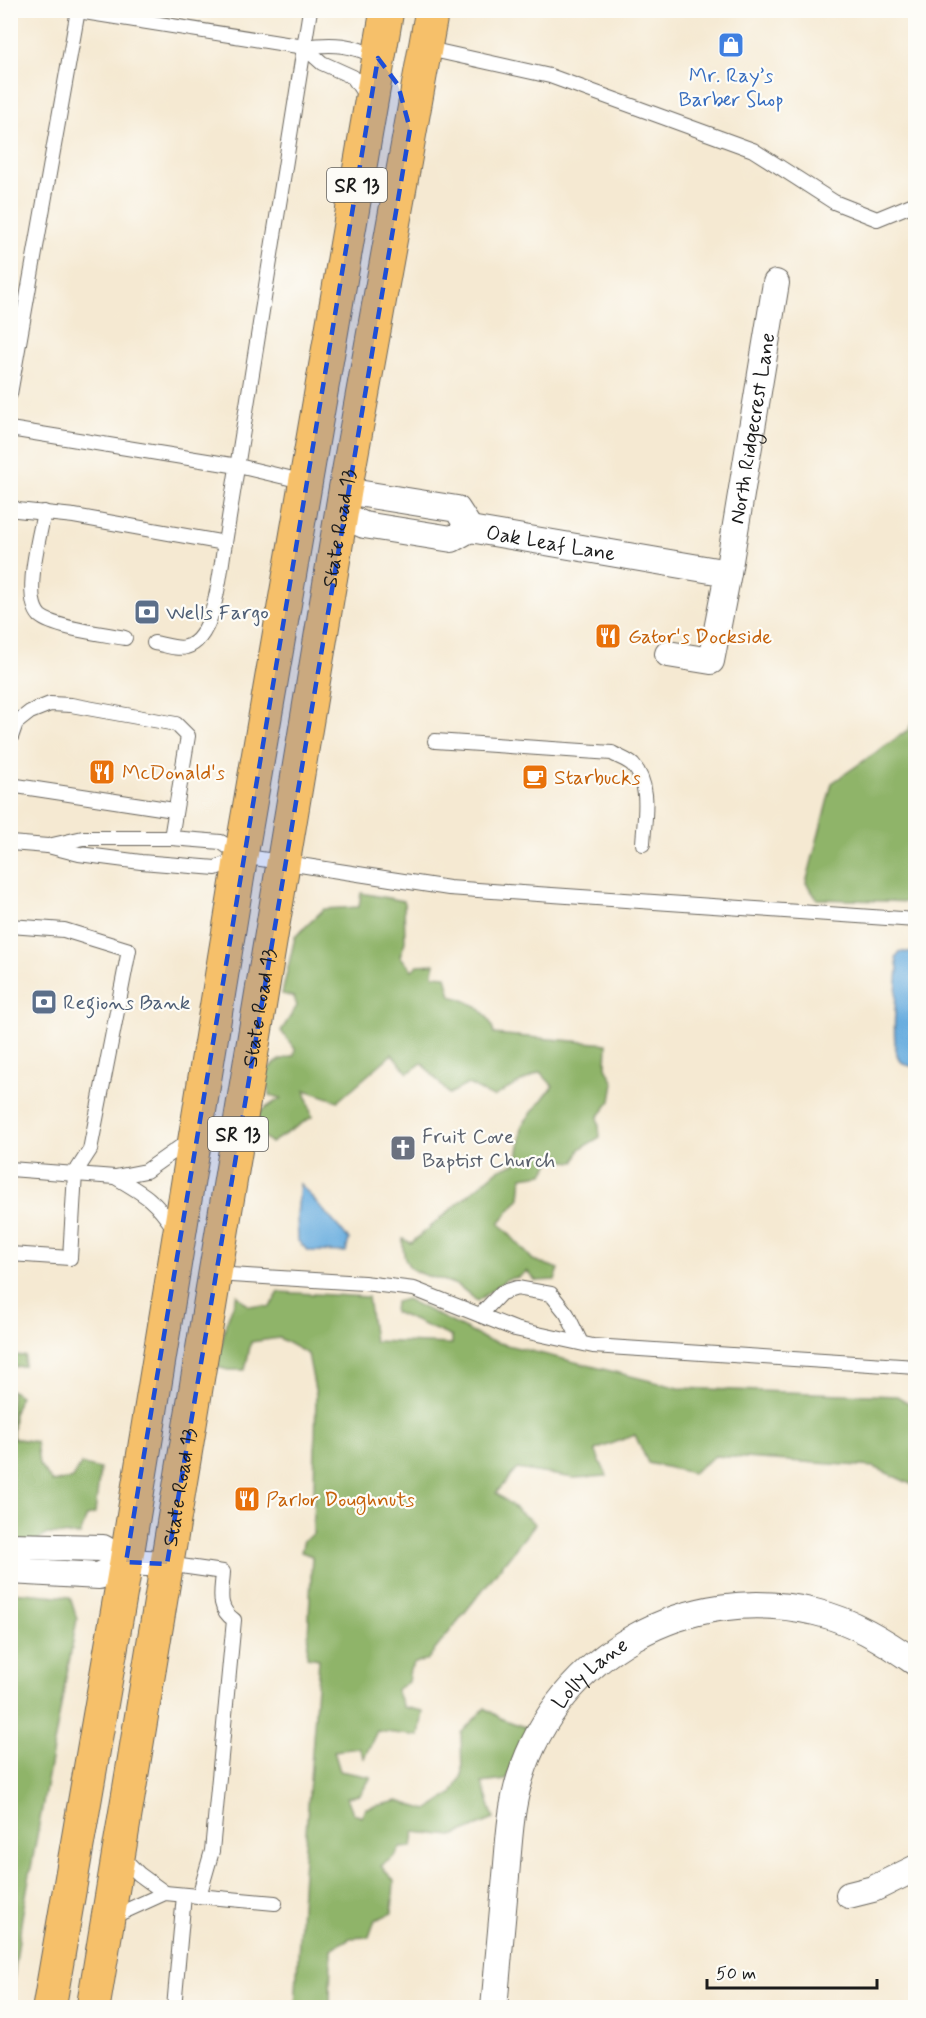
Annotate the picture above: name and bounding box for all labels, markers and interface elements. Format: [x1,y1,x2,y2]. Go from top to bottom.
shop icon: Mr. Ray’s Barber Shop [716,30,746,60]
place label: Mr. Ray’s Barber Shop [678,62,784,114]
road number: SR 13 [327,168,387,202]
street label: North Ridgecrest Lane [723,331,783,526]
street label: State Road 13 [316,467,364,590]
street label: Oak Leaf Lane [484,519,618,569]
bank icon: Wells Fargo [132,597,162,627]
place label: Wells Fargo [166,599,269,627]
restaurant icon: Gator's Dockside [593,621,623,651]
place label: Gator's Dockside [628,623,772,651]
restaurant icon: McDonald's [87,757,117,787]
place label: McDonald's [122,759,225,787]
cafe icon: Starbucks [520,762,550,792]
place label: Starbucks [554,764,641,792]
street label: State Road 13 [237,946,284,1069]
bank icon: Regions Bank [29,987,59,1017]
place label: Regions Bank [63,989,191,1019]
road number: SR 13 [208,1117,268,1151]
place label: Fruit Cove Baptist Church [422,1123,555,1175]
church icon: Fruit Cove Baptist Church [388,1133,418,1163]
street label: State Road 13 [157,1426,204,1549]
restaurant icon: Parlor Doughnuts [232,1484,262,1514]
place label: Parlor Doughnuts [266,1486,415,1515]
street label: Lolly Lane [546,1631,634,1715]
scale bar [707,1952,876,1990]
text: 50 m [716,1962,756,1986]

